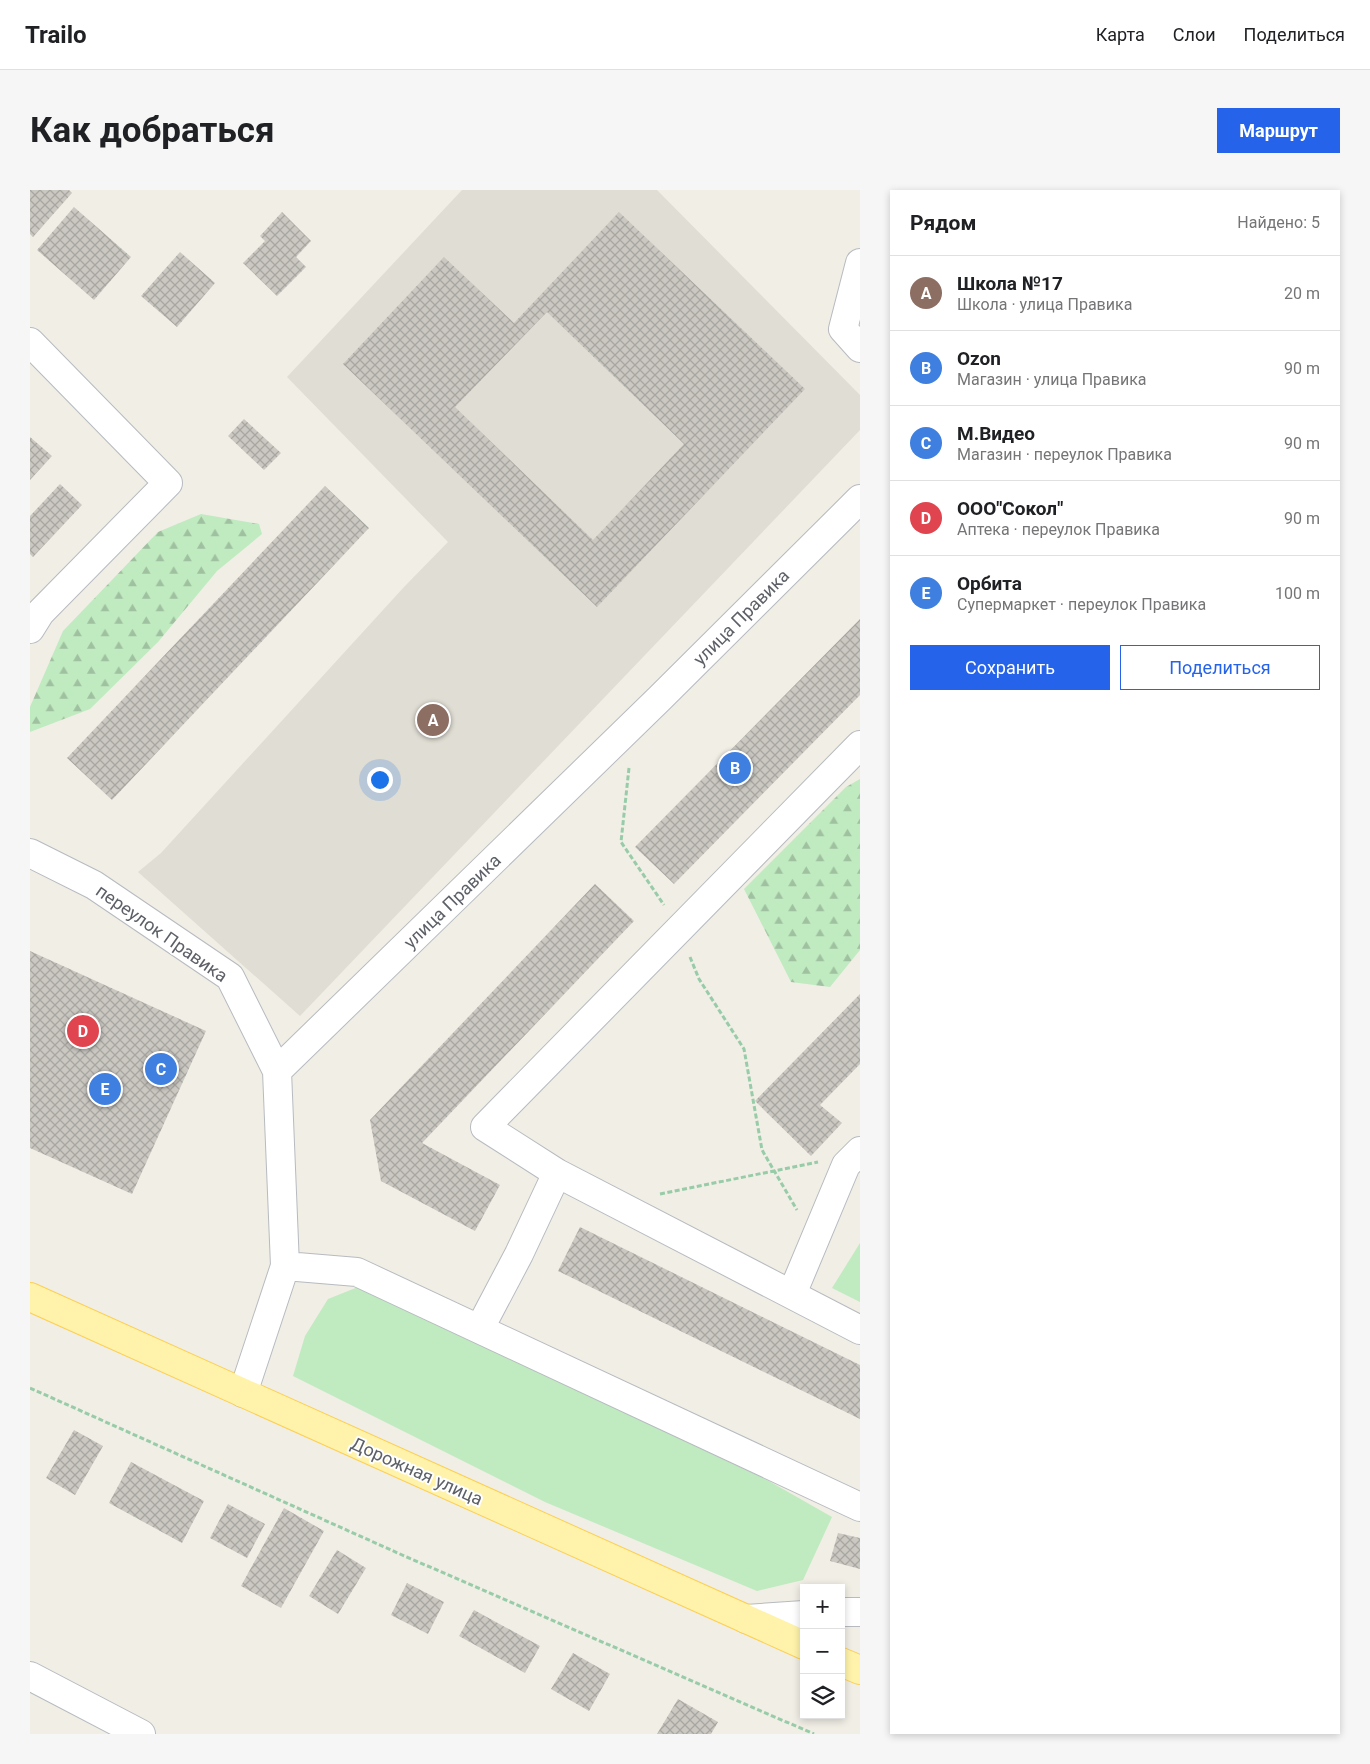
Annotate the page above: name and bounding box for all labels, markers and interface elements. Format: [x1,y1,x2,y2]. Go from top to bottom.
text: Trailo [25,21,87,49]
text: Карта [1096,24,1145,45]
text: Слои [1173,24,1216,45]
text: Поделиться [1244,24,1345,45]
button: Маршрут [1217,108,1340,153]
text: Как добраться [30,110,275,151]
text: Рядом [910,211,976,235]
text: Найдено: 5 [1237,213,1320,232]
text: Школа №17 [957,272,1063,295]
text: A [921,284,931,303]
text: 20 m [1284,284,1320,303]
text: Школа · улица Правика [957,295,1132,314]
text: Ozon [957,347,1001,370]
text: B [921,359,931,378]
text: 90 m [1284,359,1320,378]
text: Магазин · улица Правика [957,370,1147,389]
text: М.Видео [957,422,1035,445]
text: C [921,434,931,453]
text: 90 m [1284,434,1320,453]
text: Магазин · переулок Правика [957,445,1172,464]
text: ООО"Сокол" [957,497,1063,520]
text: D [921,509,931,528]
text: 90 m [1284,509,1320,528]
text: Аптека · переулок Правика [957,520,1160,539]
street label: улица Правика [689,565,793,669]
text: Орбита [957,572,1022,595]
text: E [922,584,931,603]
text: 100 m [1275,584,1320,603]
text: Супермаркет · переулок Правика [957,595,1206,614]
button: Сохранить [910,645,1110,690]
button: Поделиться [1120,645,1320,690]
pin: A [417,701,449,739]
pin: B [719,749,751,787]
your location [367,767,393,793]
street label: улица Правика [399,849,505,953]
street label: переулок Правика [92,880,232,986]
pin: D [67,1012,99,1050]
pin: C [145,1050,177,1088]
pin: E [89,1070,121,1108]
street label: Дорожная улица [348,1433,486,1509]
map controls [800,1584,845,1719]
button: + [800,1584,845,1629]
button: − [800,1629,845,1674]
button: layers [800,1674,845,1719]

